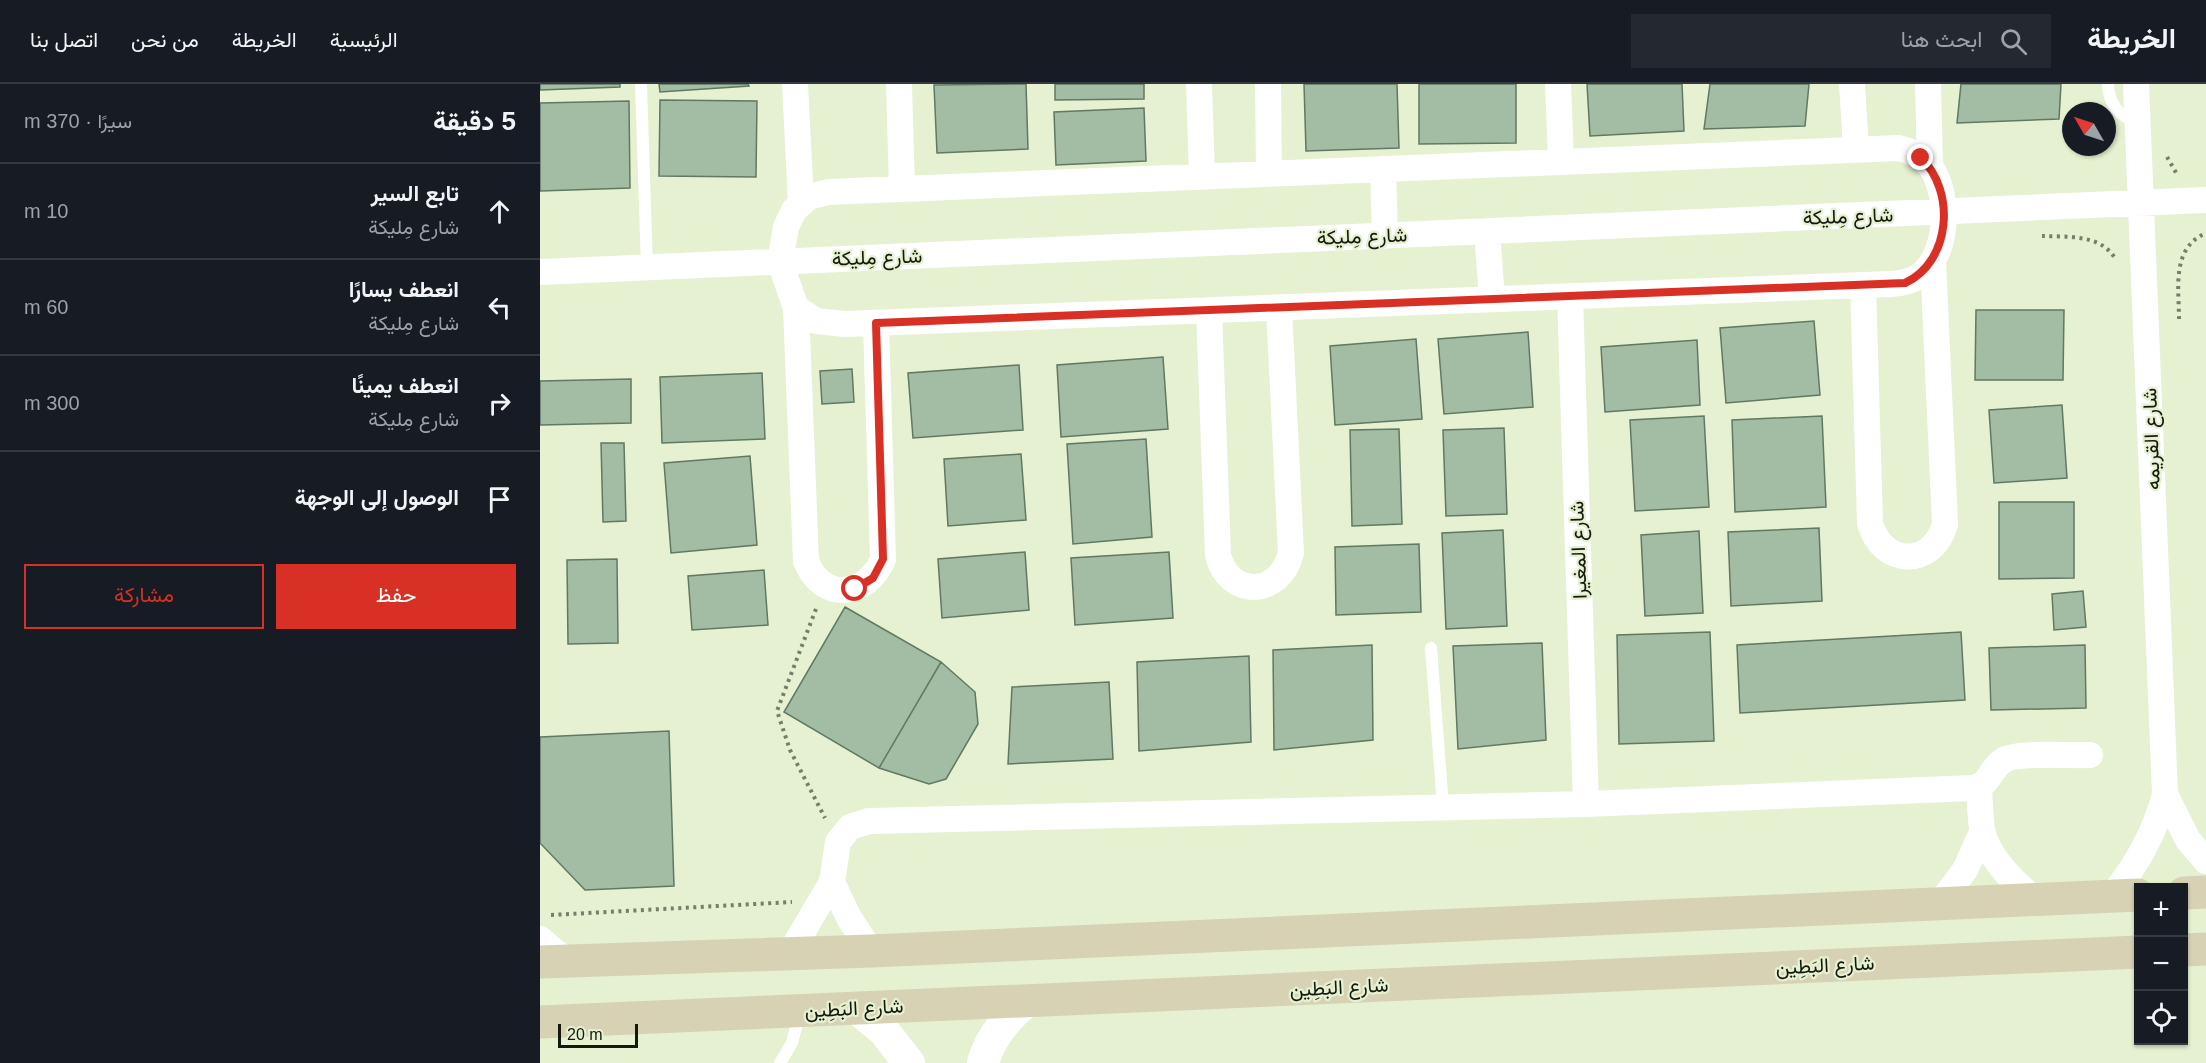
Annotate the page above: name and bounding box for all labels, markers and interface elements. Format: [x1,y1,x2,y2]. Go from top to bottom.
search box [1631,14,2051,68]
text: الخريطة [2087,23,2176,54]
icon: search [1997,25,2030,58]
text: ابحث هنا [1901,27,1982,52]
text: اتصل بنا [30,28,98,51]
text: من نحن [131,28,199,51]
text: الخريطة [232,28,297,51]
text: الرئيسية [330,28,398,51]
north arrow [2062,102,2116,156]
text: 5 دقيقة [433,106,516,136]
text: سيرًا · 370 m [24,110,132,132]
route end [1907,144,1933,170]
text: تابع السير [371,181,459,206]
icon: ahead [483,195,516,228]
text: 10 m [24,200,68,222]
street label: شارع مِليكة [1802,203,1894,232]
text: شارع مِليكة [368,216,459,238]
street label: شارع مِليكة [1316,223,1408,252]
street label: شارع مِليكة [831,244,923,273]
text: انعطف يسارًا [349,277,459,302]
icon: left [483,291,516,324]
text: 60 m [24,296,68,318]
text: شارع مِليكة [368,312,459,334]
text: انعطف يمينًا [351,373,459,398]
icon: right [483,387,516,420]
street label: شارع القريمه [2138,388,2167,490]
text: 300 m [24,392,80,414]
text: شارع مِليكة [368,408,459,430]
icon: arrive [483,483,516,516]
text: الوصول إلى الوجهة [295,485,459,510]
street label: شارع المغيرا [1565,501,1594,599]
button: مشاركة [24,564,264,629]
button: حفظ [276,564,516,629]
route start [841,575,867,601]
map controls [2134,883,2188,1045]
button: + [2134,883,2188,937]
button: − [2134,937,2188,991]
street label: شارع البَطِين [1775,951,1875,982]
street label: شارع البَطِين [1289,973,1389,1004]
button: locate [2134,991,2188,1045]
street label: شارع البَطِين [804,994,904,1025]
scale bar [558,1021,638,1048]
text: 20 m [567,1026,603,1043]

